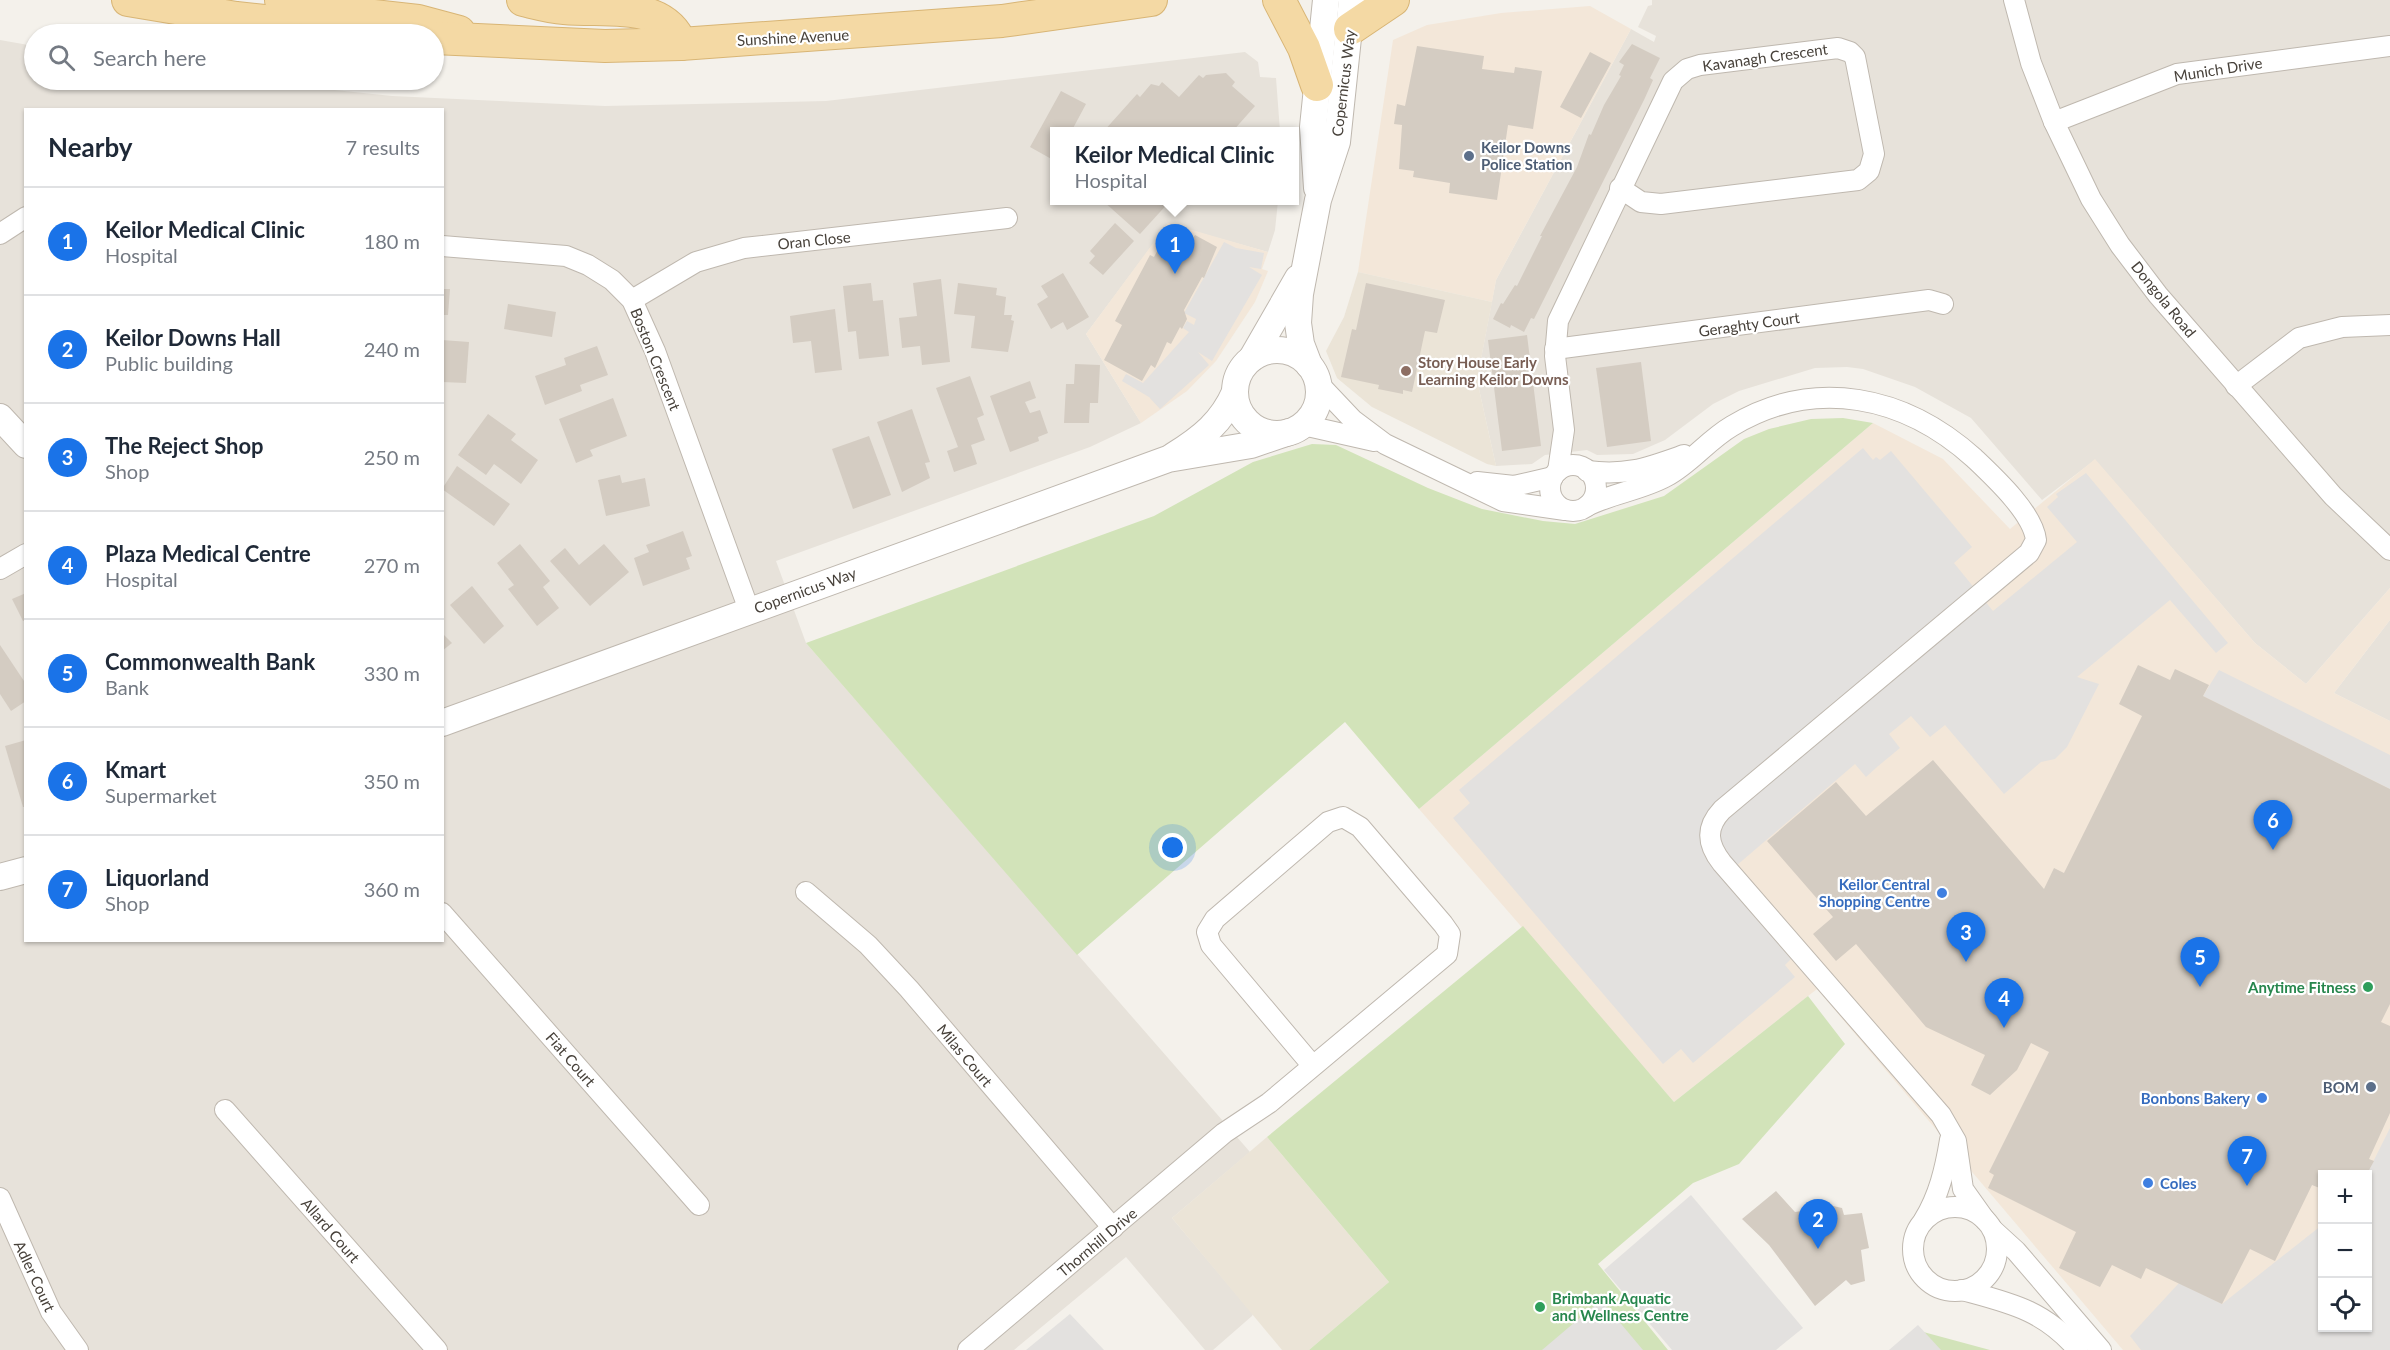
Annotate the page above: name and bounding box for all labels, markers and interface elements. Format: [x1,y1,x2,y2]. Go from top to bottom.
search box [24,24,444,90]
street label: Sunshine Avenue [736,25,850,49]
street label: Copernicus Way [1328,28,1359,137]
street label: Kavanagh Crescent [1701,39,1829,75]
icon: search [45,41,78,74]
text: Search here [93,44,206,71]
street label: Munich Drive [2173,53,2264,85]
popup [1050,127,1299,205]
text: Nearby [48,131,133,163]
text: 7 results [345,135,420,159]
place label: Keilor Downs Police Station [1481,138,1573,173]
text: Keilor Medical Clinic [1075,141,1274,168]
marker: Keilor Downs Police Station [1462,149,1476,163]
text: Hospital [1075,168,1147,192]
text: Keilor Medical Clinic [105,216,305,243]
pin: 1 [1156,224,1194,274]
street label: Oran Close [777,227,851,253]
text: 1 [62,229,73,253]
text: 180 m [364,229,420,253]
text: Hospital [105,243,178,267]
street label: Dongola Road [2128,257,2200,341]
street label: Boston Crescent [627,305,685,413]
street label: Geraghty Court [1697,308,1801,340]
text: Keilor Downs Hall [105,324,281,351]
text: 2 [62,337,73,361]
text: 240 m [364,337,420,361]
text: Public building [105,351,233,375]
place label: Story House Early Learning Keilor Downs [1418,353,1569,388]
marker: Story House Early Learning Keilor Downs [1399,364,1413,378]
text: The Reject Shop [105,432,264,459]
text: 3 [62,445,73,469]
text: 250 m [364,445,420,469]
text: Shop [105,459,149,483]
text: Plaza Medical Centre [105,540,311,567]
text: 4 [62,553,73,577]
text: 270 m [364,553,420,577]
street label: Copernicus Way [751,563,859,617]
text: Hospital [105,567,178,591]
text: Commonwealth Bank [105,648,315,675]
text: 5 [62,661,73,685]
text: 330 m [364,661,420,685]
text: Bank [105,675,149,699]
text: Kmart [105,756,166,783]
text: 6 [62,769,73,793]
text: 350 m [364,769,420,793]
text: Supermarket [105,783,217,807]
pin: 6 [2254,800,2292,850]
your location [1158,833,1187,862]
text: Liquorland [105,864,209,891]
place label: Keilor Central Shopping Centre [1819,875,1930,910]
text: 7 [62,877,73,901]
text: 360 m [364,877,420,901]
marker: Keilor Central Shopping Centre [1935,886,1949,900]
text: Shop [105,891,149,915]
pin: 3 [1946,912,1986,962]
pin: 5 [2180,938,2220,987]
pin: 4 [1984,978,2024,1028]
place label: Anytime Fitness [2247,978,2356,996]
marker: Anytime Fitness [2361,980,2375,994]
street label: Milas Court [934,1020,997,1090]
street label: Fiat Court [542,1028,600,1090]
place label: BOM [2323,1078,2359,1096]
marker: BOM [2364,1080,2378,1094]
place label: Bonbons Bakery [2141,1089,2250,1107]
marker: Bonbons Bakery [2255,1091,2269,1105]
pin: 7 [2228,1136,2266,1186]
map controls [2318,1170,2372,1332]
button: + [2318,1170,2372,1224]
place label: Coles [2160,1174,2197,1192]
marker: Coles [2141,1176,2155,1190]
street label: Allard Court [298,1194,364,1266]
pin: 2 [1798,1200,1838,1249]
street label: Thornhill Drive [1054,1204,1140,1280]
button: − [2318,1224,2372,1278]
street label: Adler Court [11,1238,60,1315]
button: locate [2318,1278,2372,1332]
place label: Brimbank Aquatic and Wellness Centre [1552,1289,1689,1324]
marker: Brimbank Aquatic and Wellness Centre [1533,1300,1547,1314]

